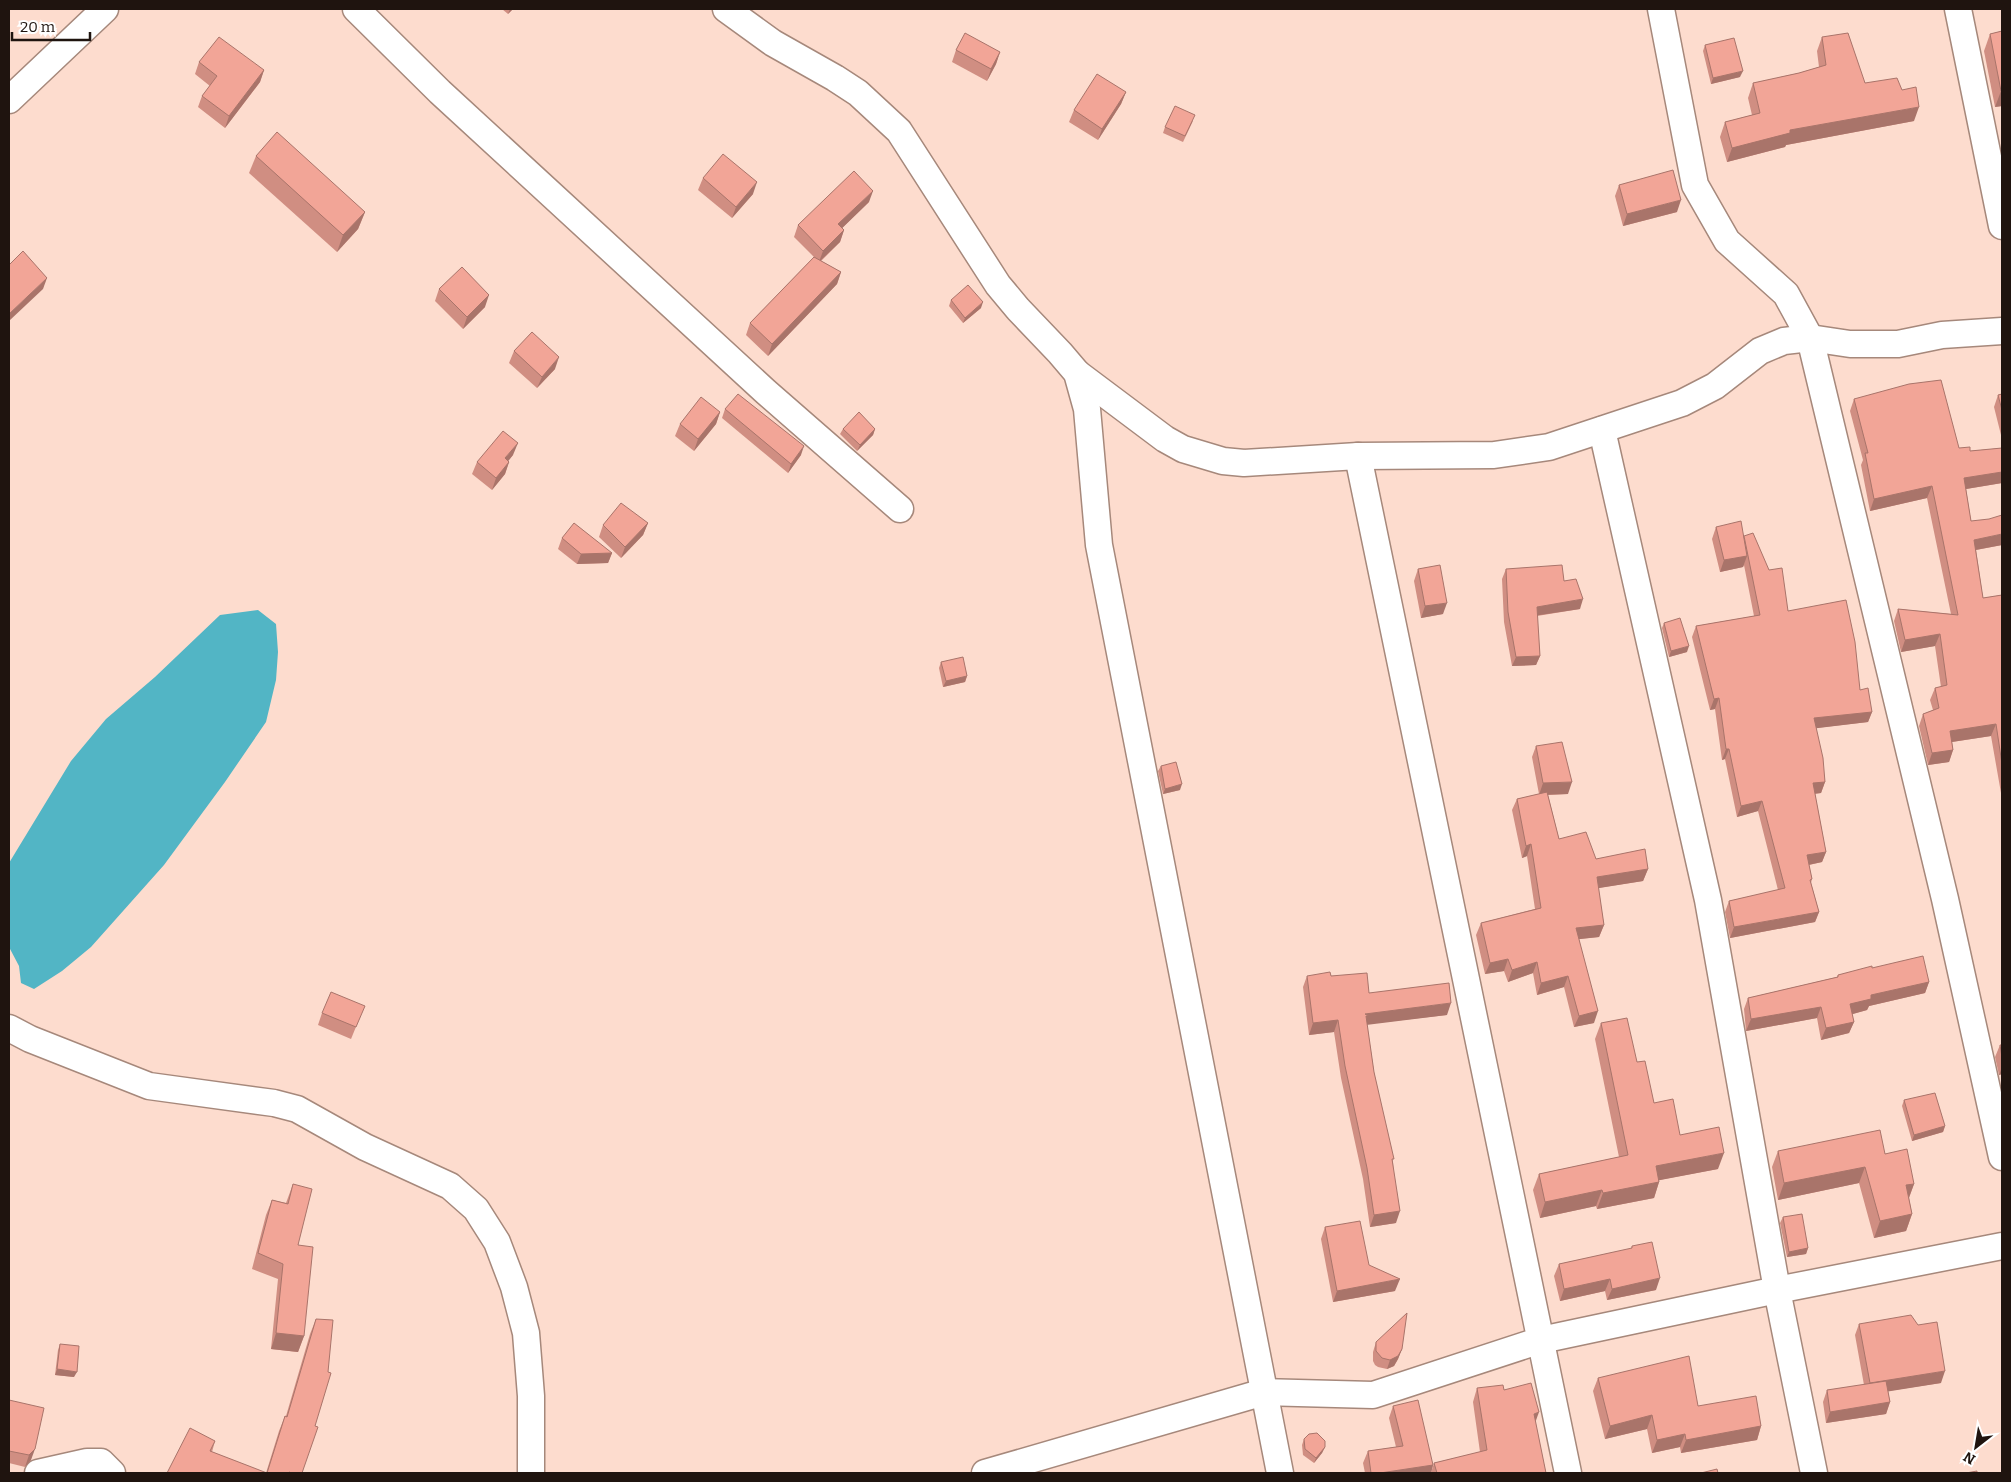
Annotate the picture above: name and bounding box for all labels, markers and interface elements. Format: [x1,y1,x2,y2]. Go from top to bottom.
scale bar [12,10,90,42]
text: 20 m [20,18,56,36]
north arrow [1951,1422,2001,1472]
text: N [1960,1448,1979,1468]

